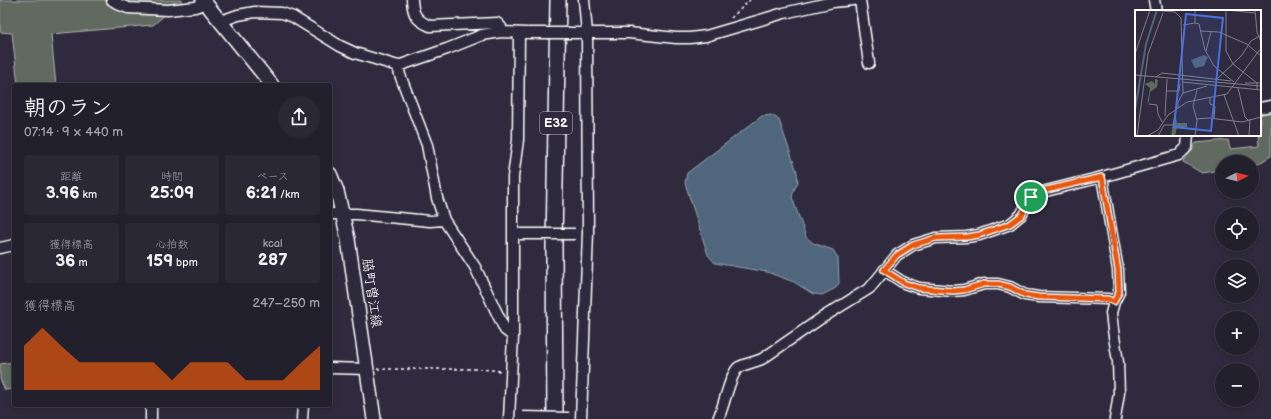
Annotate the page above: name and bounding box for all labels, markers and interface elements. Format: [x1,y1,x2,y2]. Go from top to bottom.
inset map [1135,10,1261,136]
text: 朝のラン [24,95,112,122]
button: share [278,96,320,138]
road number: E32 [540,112,572,134]
text: 07:14 · 9 × 440 m [24,124,123,140]
north arrow [1215,155,1259,199]
map controls [1215,155,1259,407]
text: 距離 [60,170,82,183]
text: 時間 [161,170,183,183]
text: ペース [256,170,289,183]
pin [1014,180,1048,214]
text: 3.96 [46,183,80,203]
text: 25:09 [150,183,194,203]
text: 6:21 [246,183,277,203]
icon: arrive [1020,186,1042,208]
text: km [80,188,97,201]
text: /km [277,188,300,201]
button: locate [1215,207,1259,251]
text: kcal [263,237,283,250]
text: 獲得標高 [49,238,93,251]
text: 心拍数 [155,238,188,251]
text: 287 [258,250,288,270]
text: 36 [55,251,75,271]
text: 159 [146,251,173,271]
text: m [75,256,87,269]
text: bpm [173,256,198,269]
street label: 脇町曽江線 [359,257,385,329]
button: layers [1215,259,1259,303]
text: 247–250 m [253,295,320,311]
text: 獲得標高 [24,298,76,314]
button: + [1215,311,1259,355]
button: − [1215,363,1259,407]

